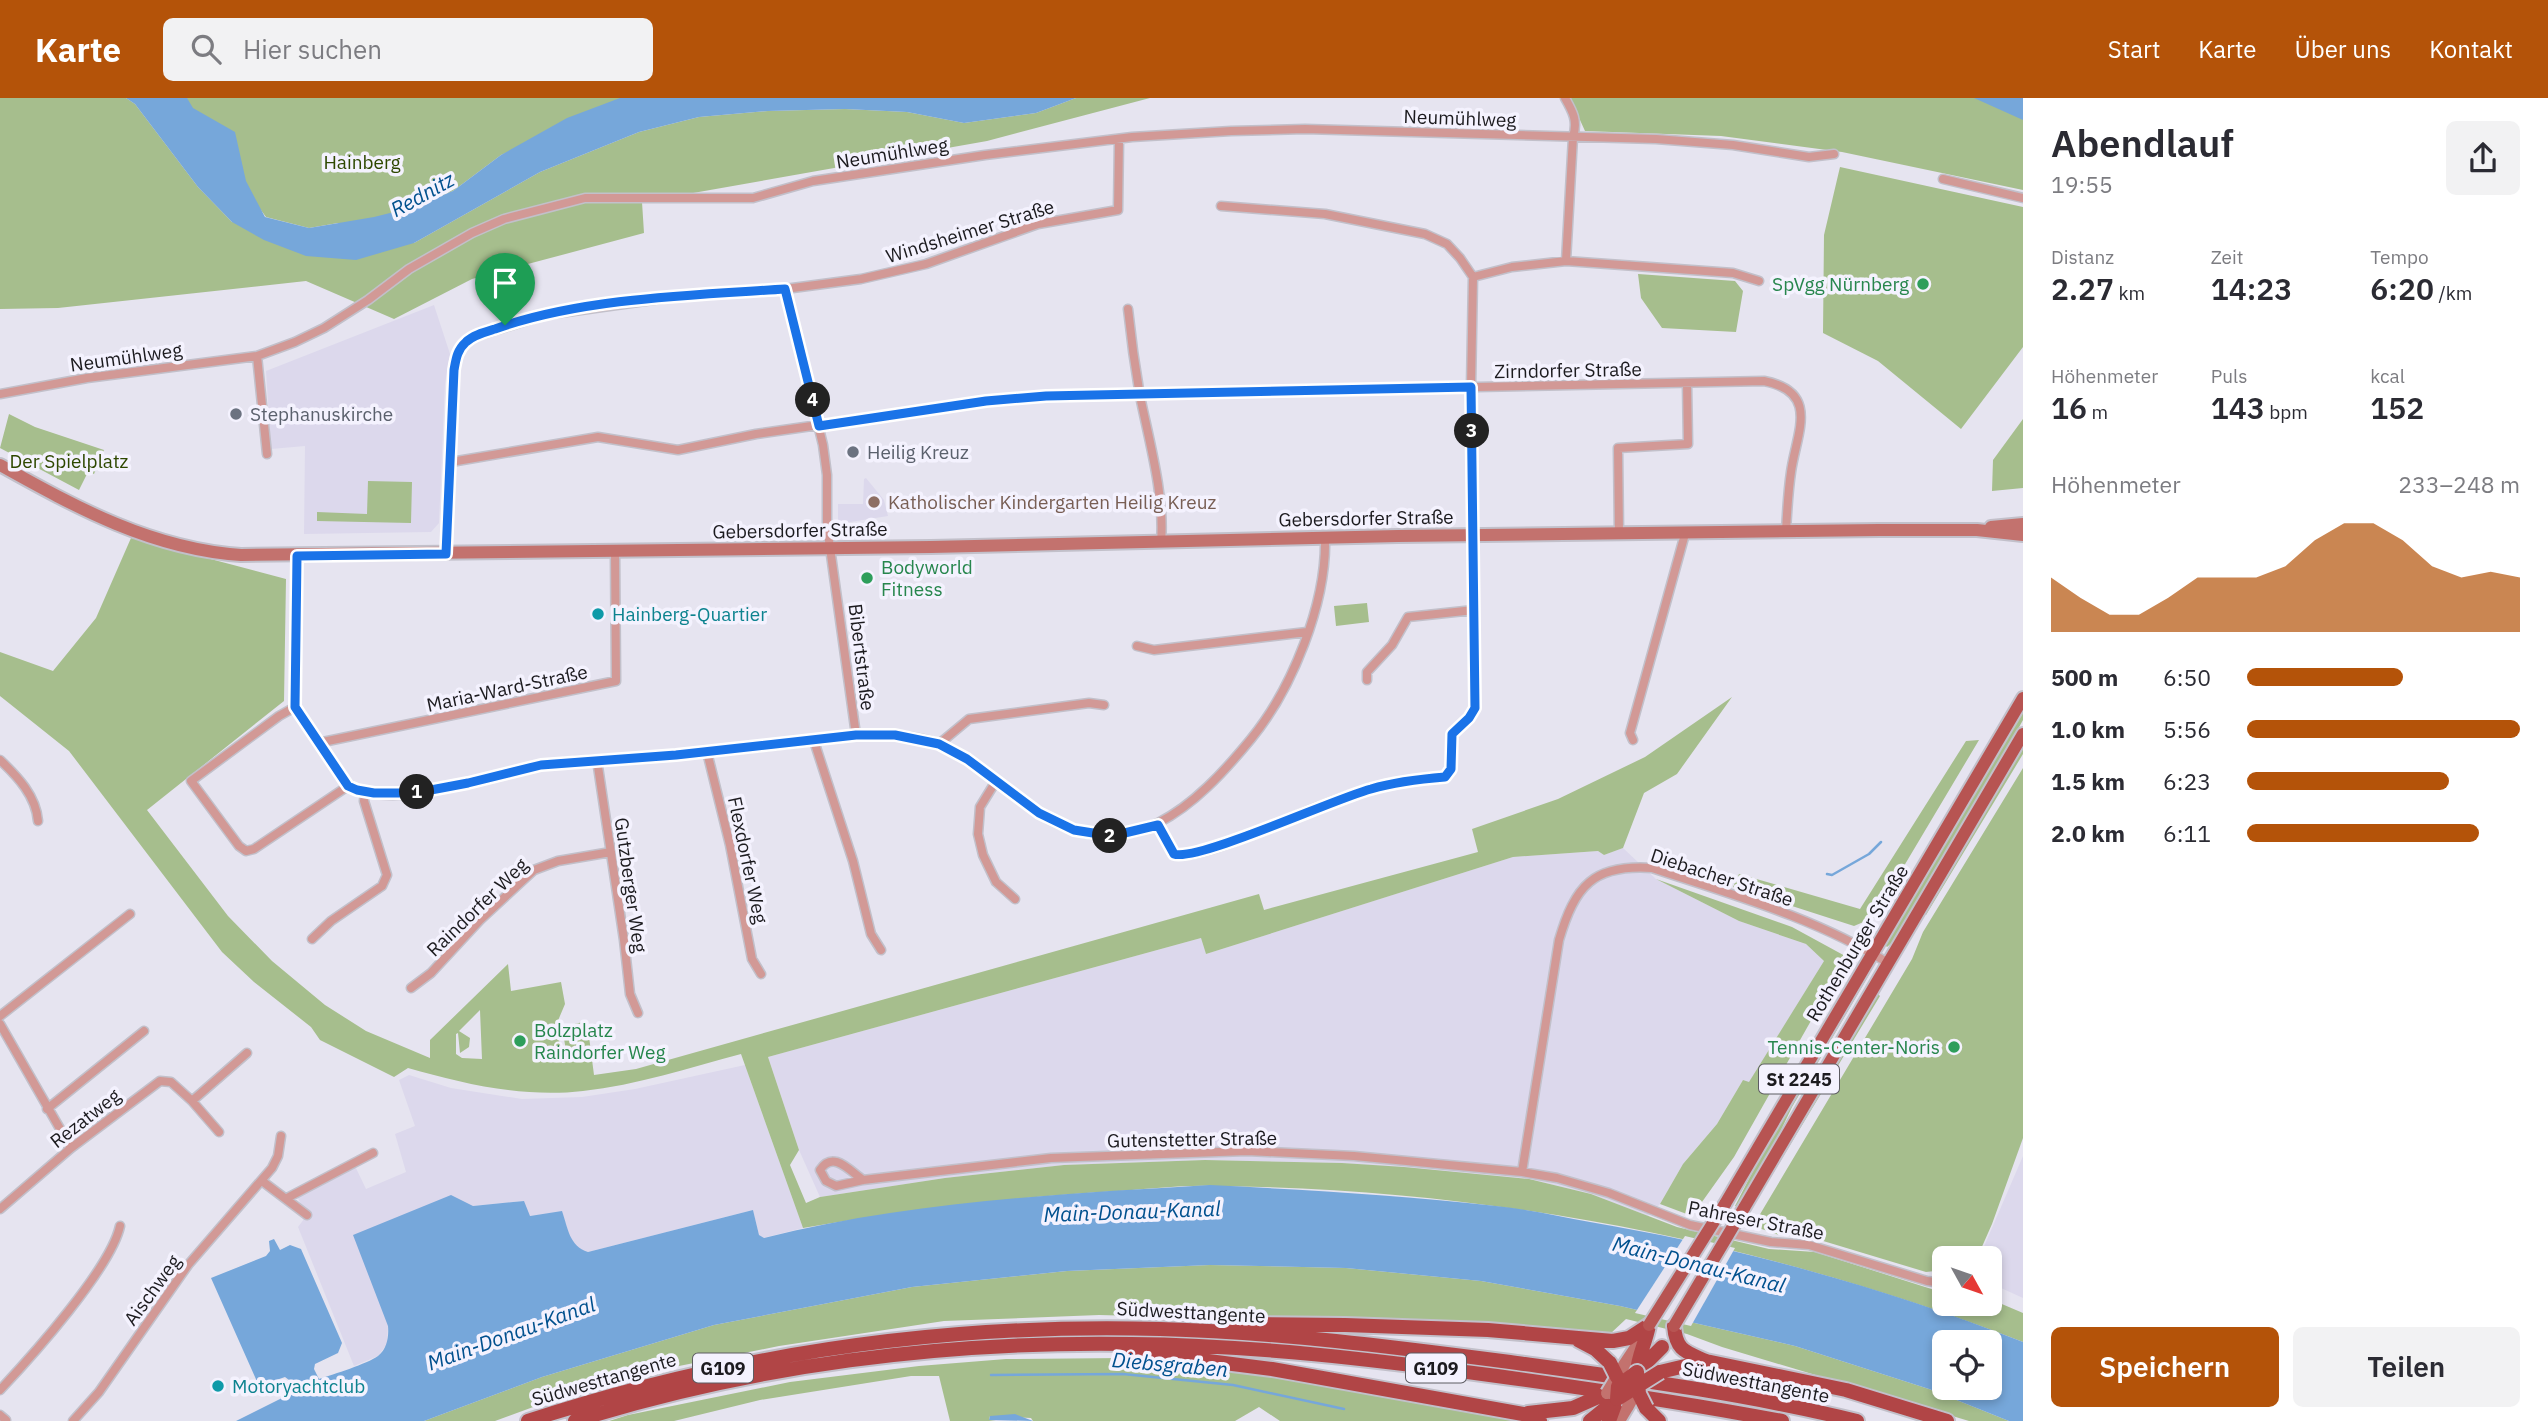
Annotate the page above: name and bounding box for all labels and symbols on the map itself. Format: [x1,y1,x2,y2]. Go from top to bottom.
street label: Neumühlweg [1403,104,1517,132]
street label: Neumühlweg [834,132,950,174]
park label: Hainberg [323,150,401,174]
water label: Rednitz [385,165,459,223]
street label: Windsheimer Straße [883,194,1057,268]
pin [475,253,535,325]
place label: SpVgg Nürnberg [1772,272,1909,296]
marker: SpVgg Nürnberg [1915,276,1931,292]
street label: Neumühlweg [68,337,184,377]
street label: Zirndorfer Straße [1494,357,1642,383]
pin: 4 [796,382,830,418]
place label: Stephanuskirche [250,402,393,426]
marker: Stephanuskirche [228,406,244,422]
pin: 3 [1454,414,1490,448]
place label: Heilig Kreuz [867,440,969,464]
marker: Heilig Kreuz [845,444,861,460]
park label: Der Spielplatz [10,449,129,473]
place label: Katholischer Kindergarten Heilig Kreuz [888,490,1216,514]
marker: Katholischer Kindergarten Heilig Kreuz [866,494,882,510]
street label: Gebersdorfer Straße [1278,504,1454,532]
street label: Gebersdorfer Straße [712,516,888,544]
place label: Bodyworld Fitness [881,555,973,601]
marker: Bodyworld Fitness [859,570,875,586]
place label: Hainberg-Quartier [612,602,767,626]
street label: Bibertstraße [844,602,880,712]
marker: Hainberg-Quartier [590,606,606,622]
street label: Maria-Ward-Straße [424,659,590,717]
pin: 1 [400,774,434,810]
street label: Flexdorfer Weg [723,794,773,926]
street label: Gutzberger Weg [610,816,652,954]
pin: 2 [1092,818,1128,854]
street label: Diebacher Straße [1648,843,1796,911]
street label: Raindorfer Weg [421,853,533,961]
street label: Rothenburger Straße [1801,860,1913,1026]
place label: Bolzplatz Raindorfer Weg [534,1018,665,1064]
marker: Bolzplatz Raindorfer Weg [512,1033,528,1049]
place label: Tennis-Center-Noris [1767,1035,1940,1059]
marker: Tennis-Center-Noris [1946,1039,1962,1055]
road number: St 2245 [1759,1064,1839,1094]
street label: Rezatweg [45,1083,125,1153]
street label: Gutenstetter Straße [1107,1126,1277,1152]
water label: Main-Donau-Kanal [1043,1194,1221,1228]
street label: Pahreser Straße [1686,1195,1826,1245]
water label: Main-Donau-Kanal [1610,1229,1789,1299]
north arrow [1932,1246,2002,1316]
street label: Aischweg [118,1250,186,1330]
water label: Main-Donau-Kanal [423,1289,599,1376]
street label: Südwesttangente [1116,1296,1266,1328]
water label: Diebsgraben [1111,1345,1229,1383]
street label: Südwesttangente [529,1347,679,1411]
road number: G109 [693,1353,753,1382]
road number: G109 [1406,1353,1466,1382]
street label: Südwesttangente [1680,1356,1832,1408]
place label: Motoryachtclub [232,1374,365,1398]
marker: Motoryachtclub [210,1378,226,1394]

